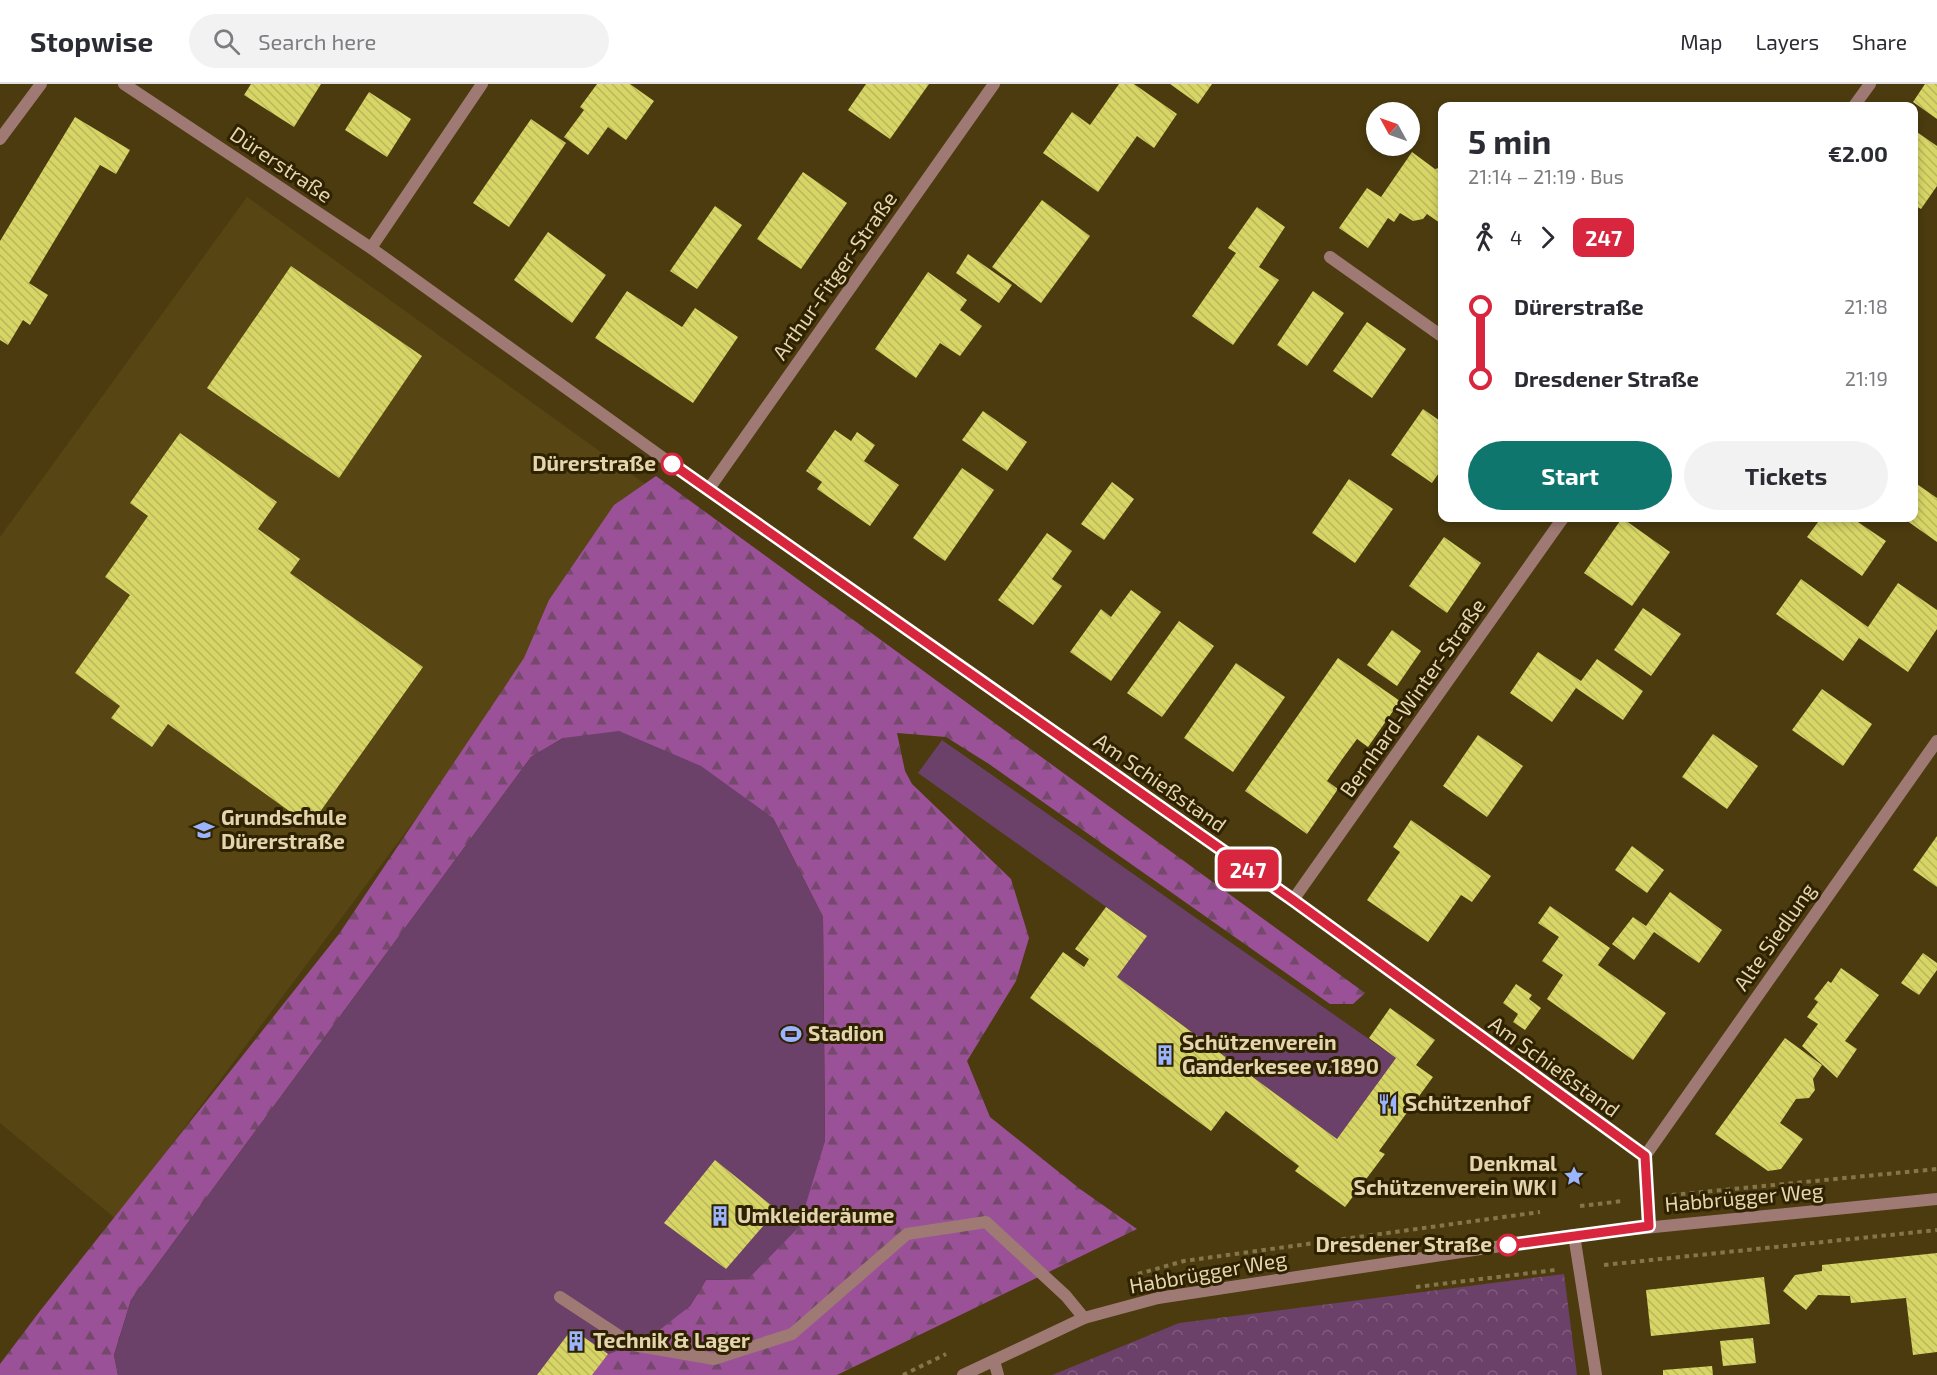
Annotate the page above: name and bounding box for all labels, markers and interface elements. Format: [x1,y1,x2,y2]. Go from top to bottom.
search box [189,14,609,68]
text: Stopwise [30,24,153,58]
icon: search [210,25,243,58]
text: Search here [258,28,376,54]
text: Map [1680,29,1722,54]
text: Layers [1755,29,1819,54]
text: Share [1852,29,1907,54]
north arrow [1366,102,1420,156]
map controls [1366,102,1420,156]
street label: Dürerstraße [226,120,338,207]
text: 5 min [1468,121,1551,161]
text: €2.00 [1828,140,1888,166]
text: 21:14 – 21:19 · Bus [1468,164,1624,188]
street label: Arthur-Fitger-Straße [766,186,901,364]
icon: walk [1468,221,1501,254]
icon: forward [1531,221,1564,254]
text: 4 [1510,225,1522,249]
text: 247 [1585,225,1622,250]
text: Dürerstraße [1514,293,1644,319]
text: 21:18 [1844,294,1888,318]
text: Dresdener Straße [1514,365,1699,391]
text: 21:19 [1845,366,1888,390]
button: Start [1468,441,1672,510]
button: Tickets [1684,441,1888,510]
place label: Dürerstraße [532,450,656,475]
marker: Dürerstraße [661,453,683,475]
street label: Bernhard-Winter-Straße [1334,593,1490,801]
street label: Am Schießstand [1090,727,1232,837]
place label: Grundschule Dürerstraße [221,804,347,853]
school or university icon: Grundschule Dürerstraße [192,818,216,842]
line badge: 247 [1214,850,1282,888]
text: 247 [1230,857,1266,882]
street label: Alte Siedlung [1728,877,1820,995]
street label: Am Schießstand [1485,1010,1625,1122]
place label: Stadion [808,1020,884,1045]
sports icon: Stadion [779,1022,803,1046]
place label: Schützenverein Ganderkesee v.1890 [1182,1029,1379,1078]
building icon: Schützenverein Ganderkesee v.1890 [1153,1043,1177,1067]
place label: Schützenhof [1405,1090,1531,1115]
restaurant icon: Schützenhof [1376,1092,1400,1116]
place label: Denkmal Schützenverein WK I [1354,1150,1557,1199]
place icon: Denkmal Schützenverein WK I [1562,1164,1586,1188]
street label: Habbrügger Weg [1663,1177,1825,1216]
place label: Umkleideräume [737,1202,894,1227]
building icon: Umkleideräume [708,1204,732,1228]
place label: Dresdener Straße [1316,1231,1492,1256]
marker: Dresdener Straße [1497,1234,1519,1256]
street label: Habbrügger Weg [1127,1245,1289,1298]
place label: Technik & Lager [593,1327,750,1352]
building icon: Technik & Lager [564,1329,588,1353]

